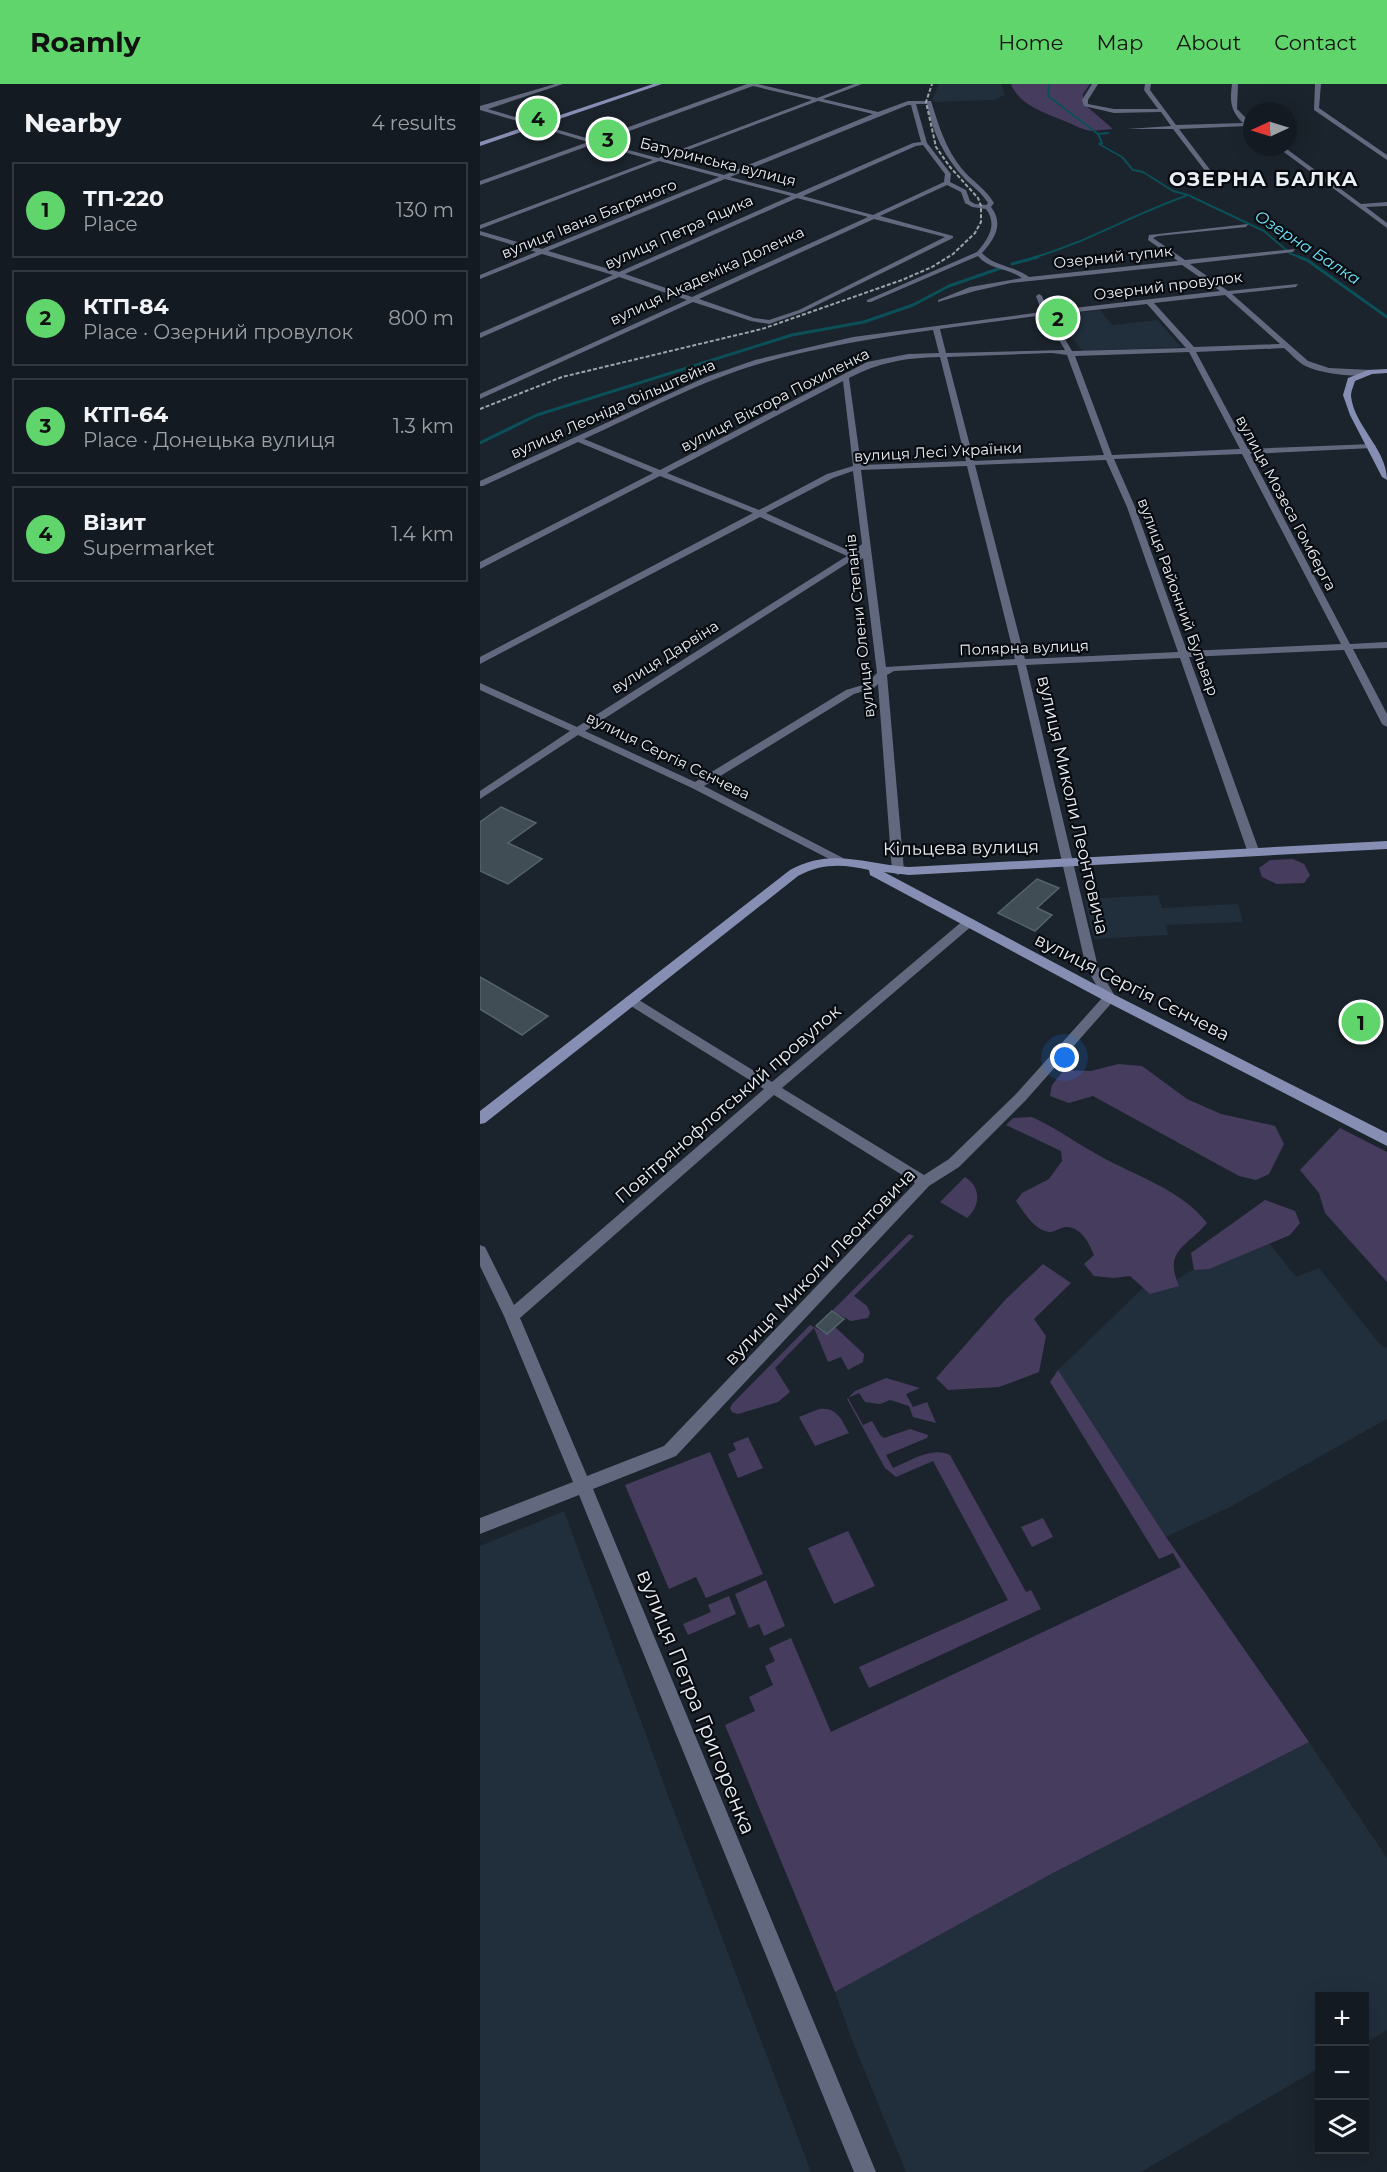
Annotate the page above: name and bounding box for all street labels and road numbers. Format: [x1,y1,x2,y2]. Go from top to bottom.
street label: Батуринська вулиця [638,133,798,190]
street label: вулиця Івана Багряного [498,175,679,262]
street label: вулиця Петра Яцика [602,190,756,273]
street label: вулиця Академіка Доленка [607,222,807,329]
street label: Озерний тупик [1052,241,1174,272]
street label: Озерний провулок [1092,267,1244,304]
street label: вулиця Віктора Похиленка [677,344,872,456]
street label: вулиця Леоніда Фільштейна [507,355,718,462]
street label: вулиця Мозеса Гомберга [1232,412,1341,594]
street label: вулиця Лесі Українки [853,438,1023,465]
street label: вулиця Районний Бульвар [1134,495,1223,698]
street label: вулиця Олени Степанів [840,533,879,719]
street label: вулиця Дарвіна [607,616,722,697]
street label: Полярна вулиця [959,636,1089,659]
street label: вулиця Миколи Леонтовича [1032,673,1114,937]
street label: вулиця Сергія Сєнчева [583,708,753,803]
street label: Кільцева вулиця [883,836,1039,860]
street label: вулиця Сергія Сєнчева [1031,928,1233,1046]
street label: Повітрянофлотський провулок [611,1000,846,1208]
street label: вулиця Миколи Леонтовича [720,1164,920,1370]
street label: вулиця Петра Григоренка [632,1566,761,1838]

